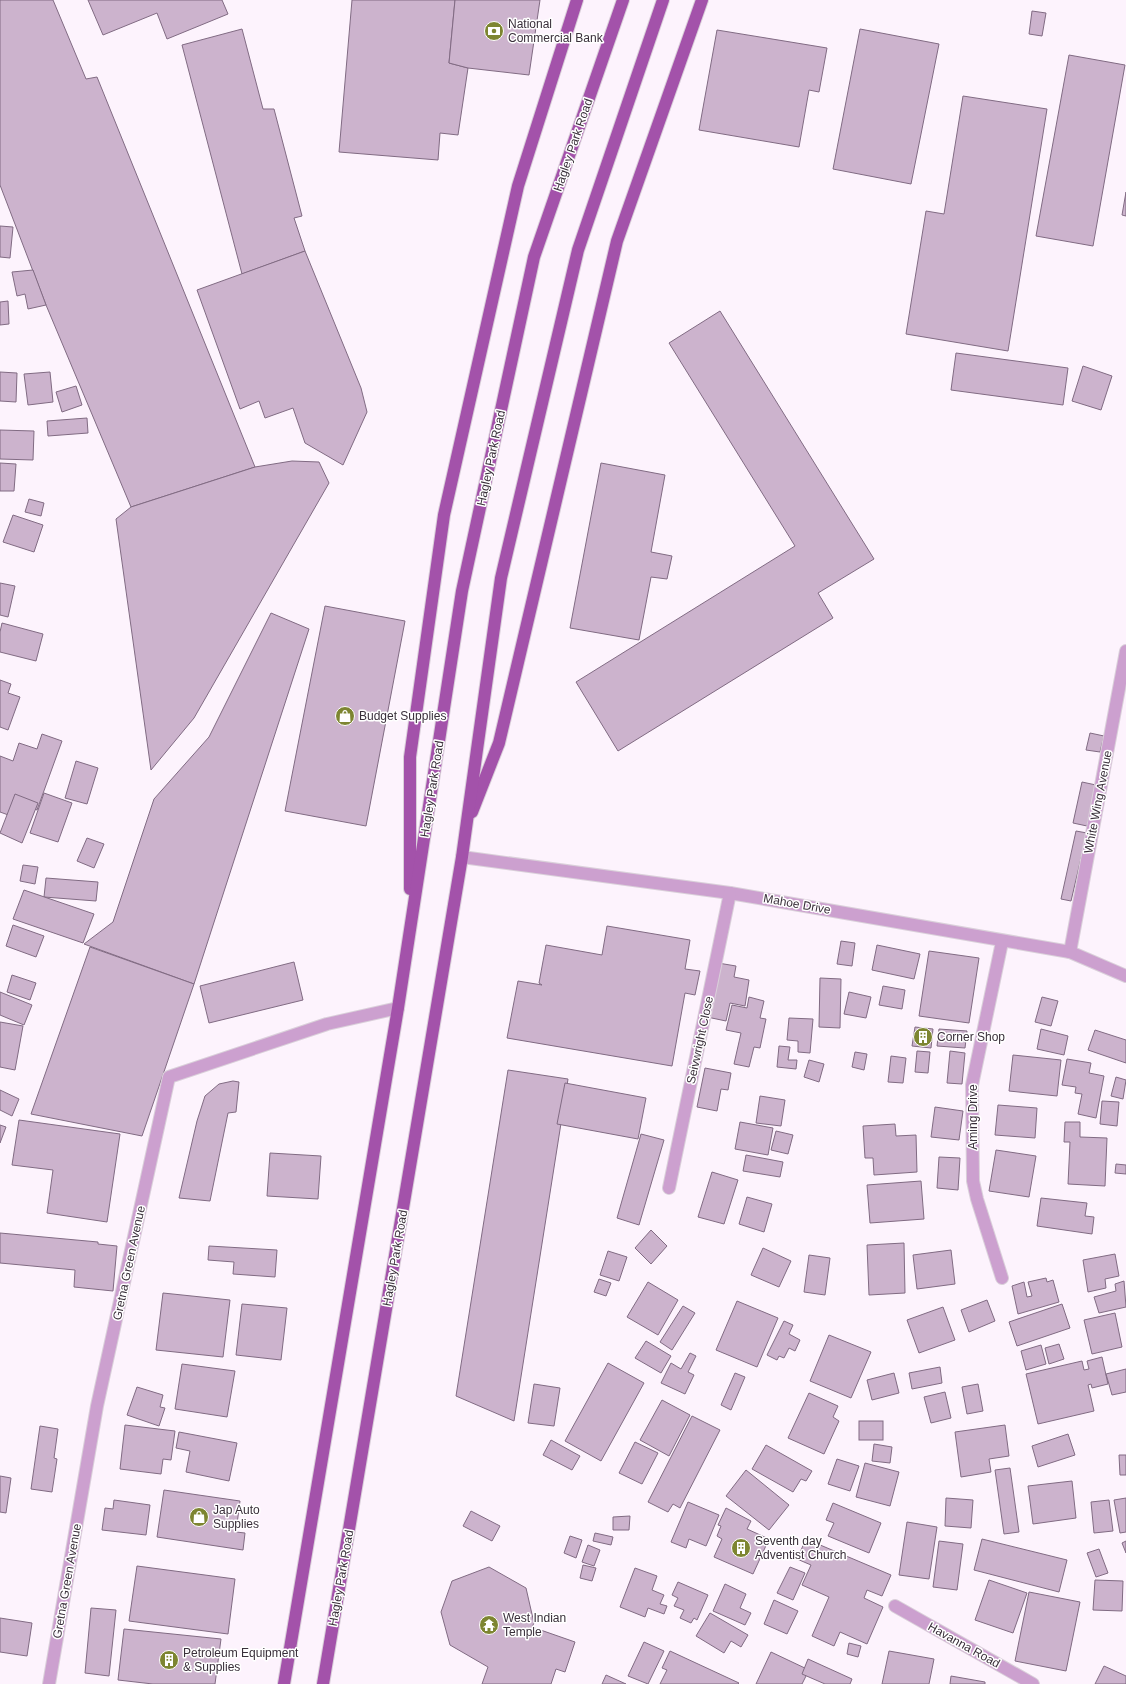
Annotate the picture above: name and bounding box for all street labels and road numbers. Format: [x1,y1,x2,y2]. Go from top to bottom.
street label: Hagley Park Road [551,97,595,193]
street label: Hagley Park Road [474,409,508,507]
street label: Hagley Park Road [417,740,447,838]
street label: White Wing Avenue [1081,749,1115,855]
street label: Mahoe Drive [762,891,832,917]
street label: Seivwright Close [684,995,716,1085]
street label: Aming Drive [966,1084,980,1150]
street label: Gretna Green Avenue [110,1204,148,1321]
street label: Hagley Park Road [380,1209,410,1307]
street label: Gretna Green Avenue [50,1522,84,1640]
street label: Hagley Park Road [326,1529,356,1627]
street label: Havanna Road [926,1619,1002,1671]

